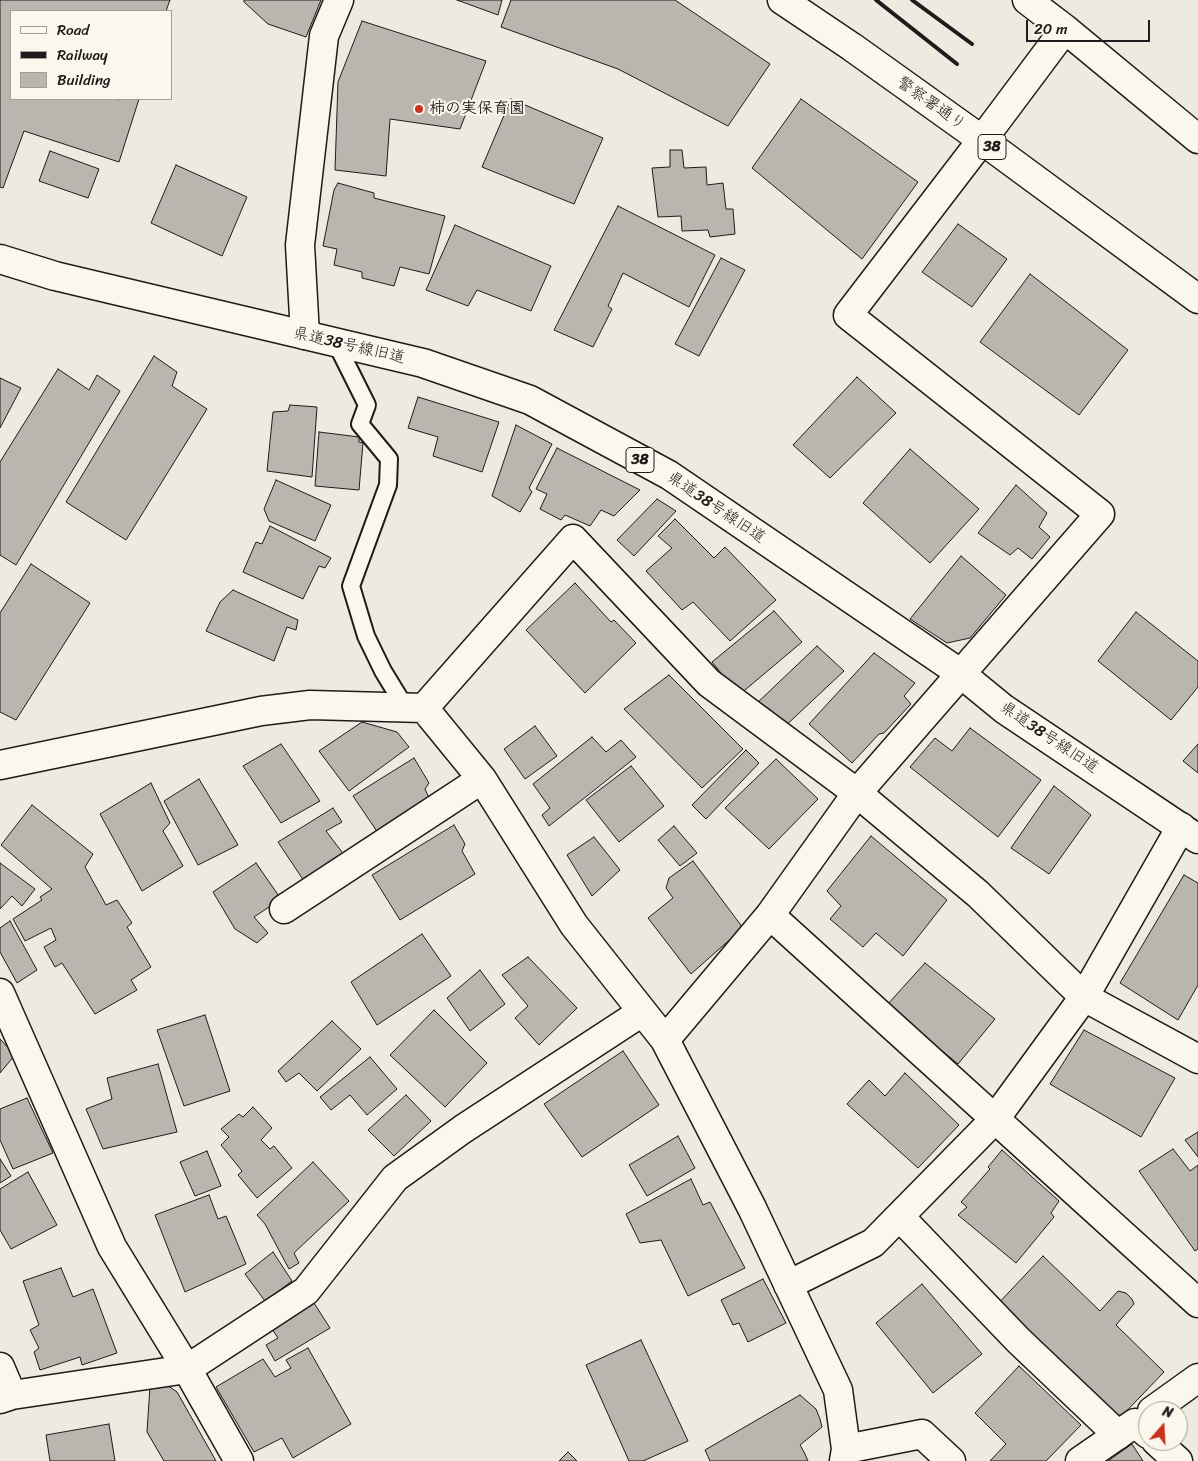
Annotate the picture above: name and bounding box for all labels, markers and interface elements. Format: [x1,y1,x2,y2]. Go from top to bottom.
legend [10,10,172,100]
scale bar [1028,10,1152,42]
text: 20 m [1034,16,1068,42]
text: Road [57,17,89,43]
text: Railway [57,42,108,68]
text: Building [57,67,111,93]
street label: 警察署通り [893,73,969,135]
place label: 柿の実保育園 [429,99,525,119]
marker: 柿の実保育園 [413,103,425,115]
road number: 38 [978,134,1006,160]
street label: 県道38号線旧道 [291,324,407,368]
road number: 38 [626,448,654,472]
street label: 県道38号線旧道 [663,468,769,548]
street label: 県道38号線旧道 [996,698,1102,778]
text: N [1159,1399,1176,1426]
north arrow [1138,1401,1188,1451]

